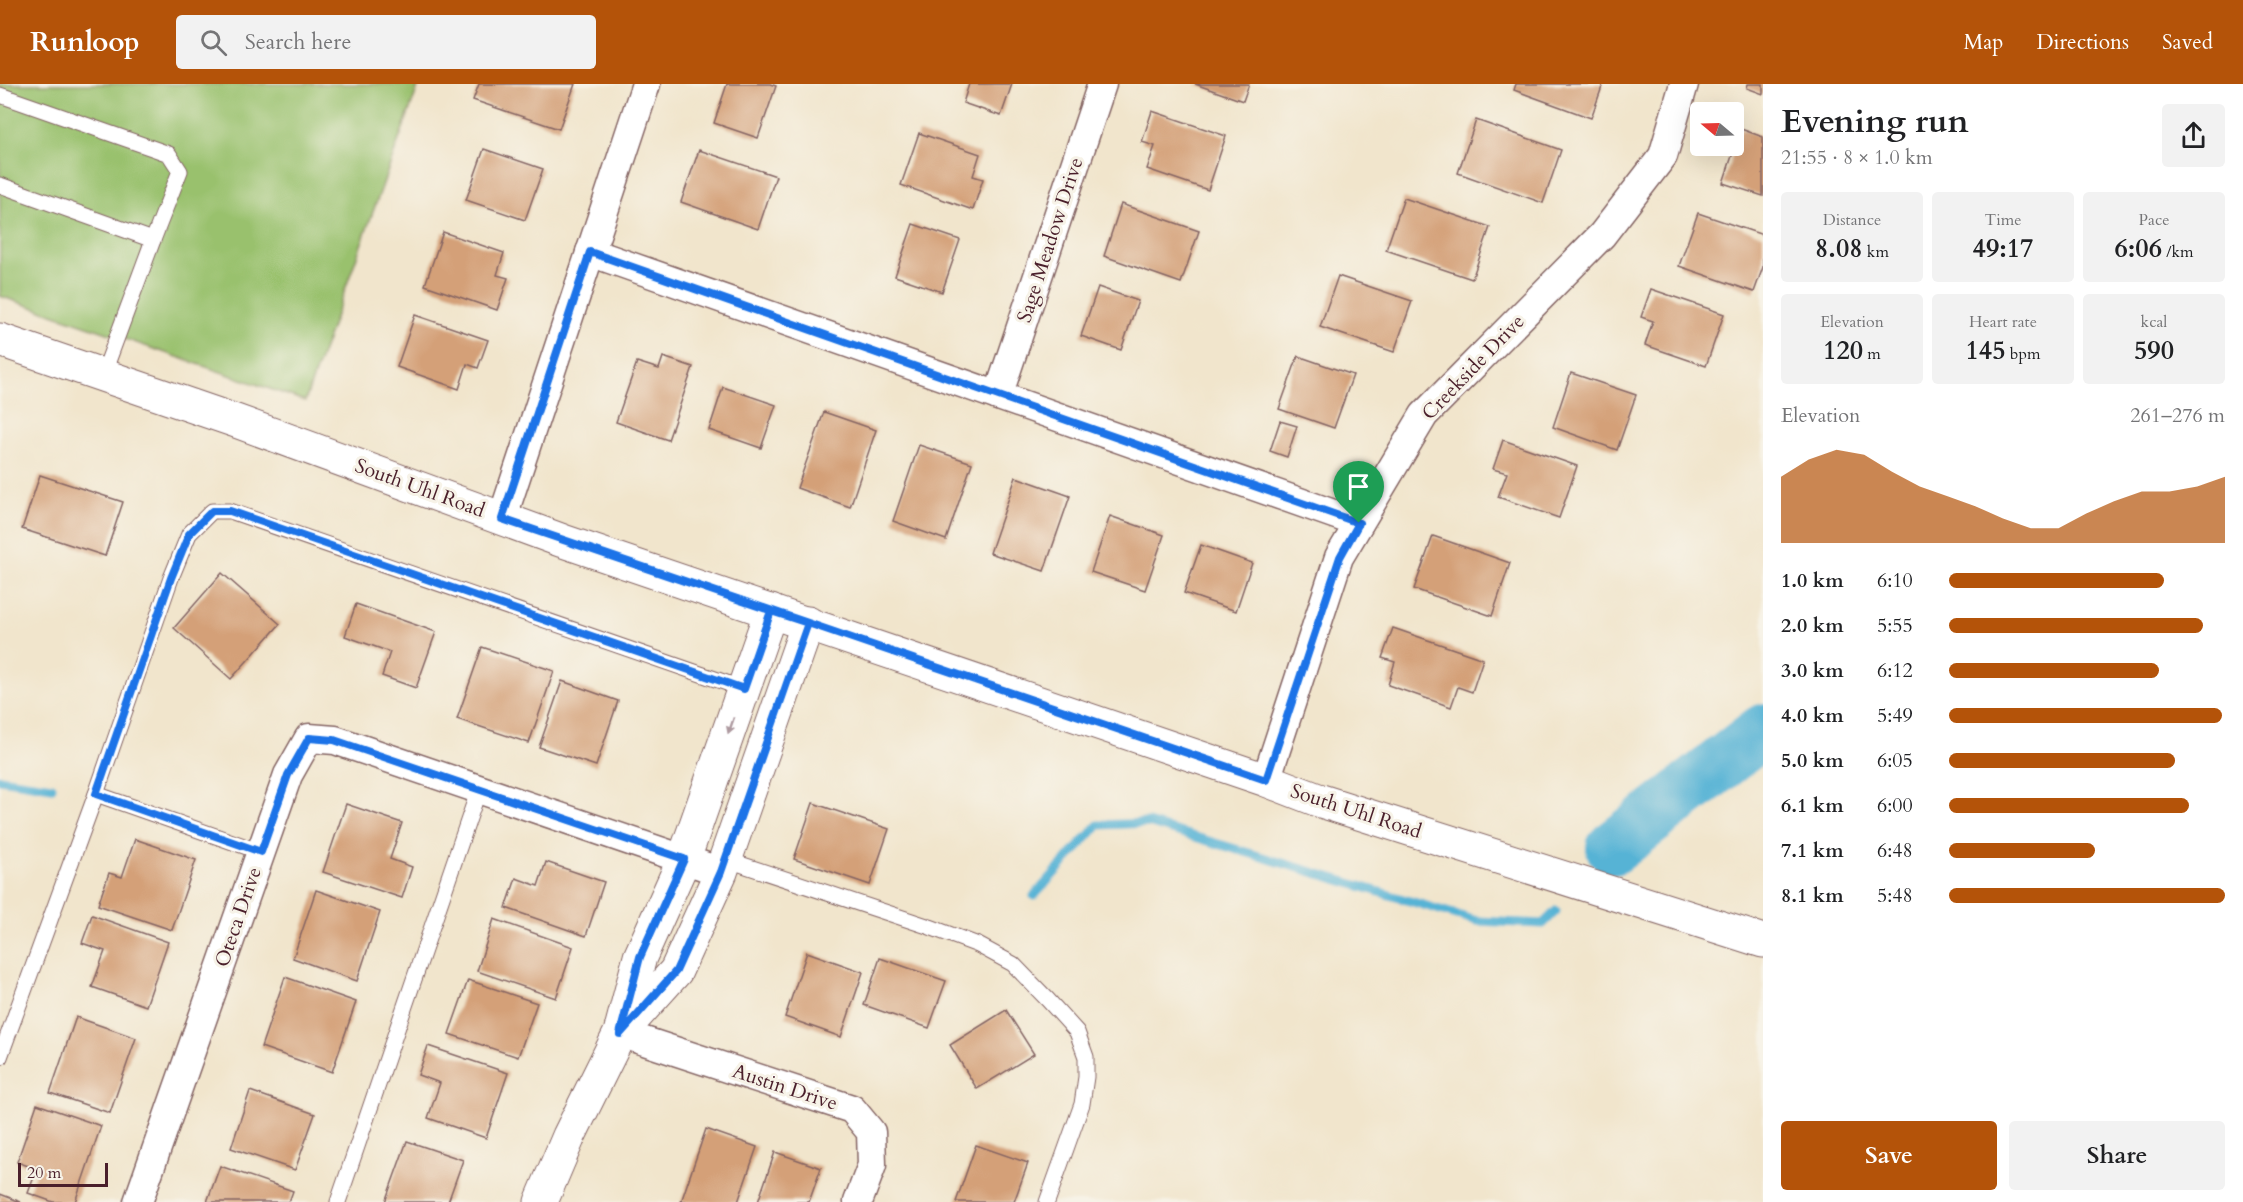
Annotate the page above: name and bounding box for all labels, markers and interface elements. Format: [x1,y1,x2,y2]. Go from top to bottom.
search box [176,15,596,69]
text: Runloop [30,23,140,61]
icon: search [197,26,230,59]
text: Search here [245,27,351,57]
text: Map [1963,28,2003,57]
text: Directions [2036,28,2129,57]
text: Saved [2162,28,2213,57]
text: Evening run [1781,99,1969,144]
north arrow [1690,102,1744,156]
map controls [1690,102,1744,156]
button: share [2162,104,2225,167]
text: 21:55 · 8 × 1.0 km [1781,144,1933,171]
street label: Sage Meadow Drive [1011,154,1089,326]
text: Distance [1823,209,1881,231]
text: Time [1984,209,2022,231]
text: Pace [2139,209,2169,231]
text: 8.08 [1815,231,1863,266]
text: 49:17 [1973,231,2033,266]
text: 6:06 [2114,231,2162,266]
text: km [1863,241,1889,263]
text: /km [2162,241,2194,263]
street label: Creekside Drive [1416,308,1530,426]
text: Elevation [1820,311,1884,333]
text: Heart rate [1969,311,2037,333]
text: kcal [2141,311,2167,333]
text: 120 [1823,333,1863,368]
text: 145 [1966,333,2006,368]
text: 590 [2134,333,2174,368]
text: m [1863,343,1881,365]
text: bpm [2006,343,2040,365]
text: Elevation [1781,402,1860,429]
text: 261–276 m [2130,402,2225,429]
street label: South Uhl Road [351,452,489,524]
pin [1333,461,1384,523]
icon: arrive [1342,470,1375,503]
text: 1.0 km [1781,567,1844,594]
text: 6:10 [1877,567,1913,594]
text: 2.0 km [1781,612,1844,639]
text: 5:55 [1877,612,1913,639]
text: 3.0 km [1781,657,1844,684]
text: 6:12 [1877,657,1913,684]
text: 4.0 km [1781,702,1844,729]
text: 5:49 [1877,702,1913,729]
one-way arrow [726,717,736,735]
text: 5.0 km [1781,747,1844,774]
text: 6:05 [1877,747,1913,774]
street label: South Uhl Road [1287,777,1425,845]
text: 6.1 km [1781,792,1844,819]
text: 6:00 [1877,792,1913,819]
text: 7.1 km [1781,837,1844,864]
text: 6:48 [1877,837,1913,864]
street label: Oteca Drive [208,863,268,971]
text: 8.1 km [1781,882,1844,909]
text: 5:48 [1877,882,1913,909]
street label: Austin Drive [729,1057,841,1117]
button: Save [1781,1121,1997,1190]
button: Share [2009,1121,2225,1190]
scale bar [18,1160,108,1188]
text: 20 m [27,1162,61,1184]

